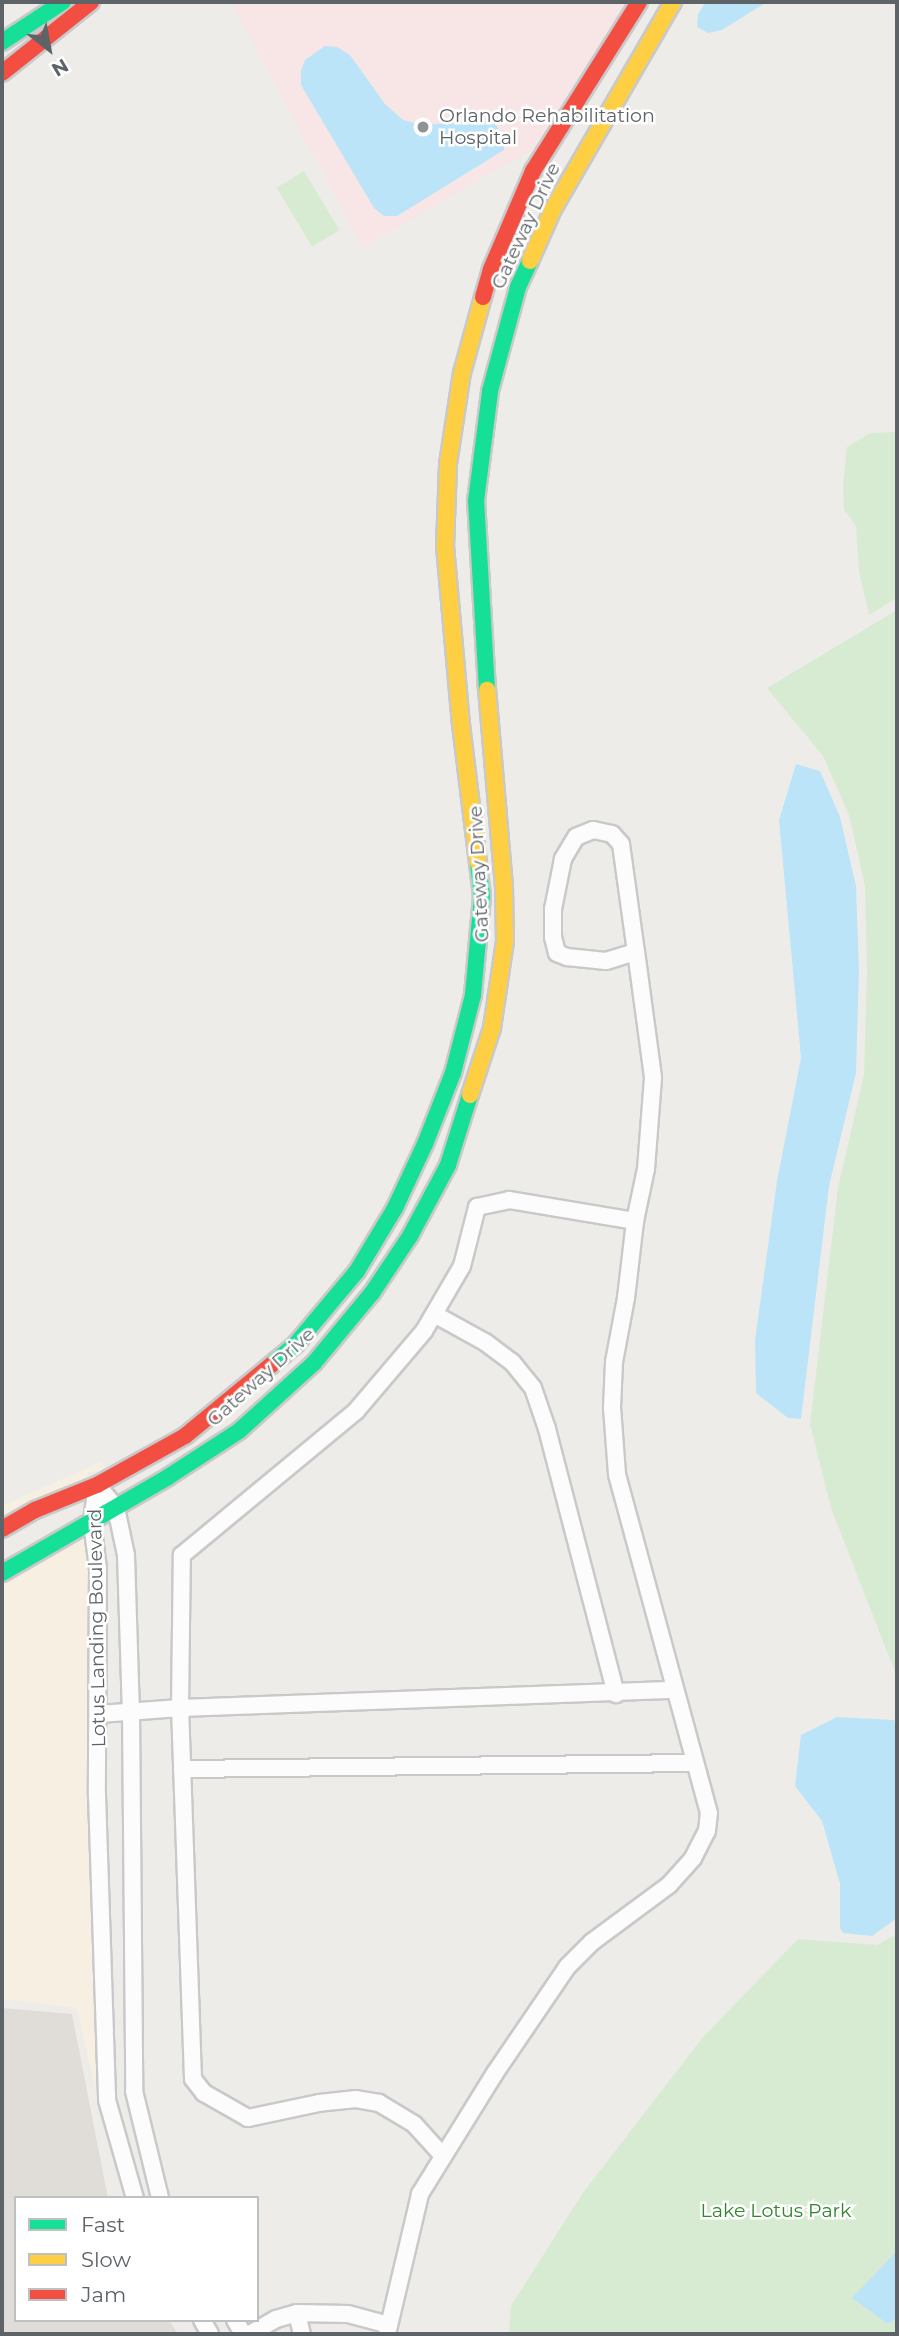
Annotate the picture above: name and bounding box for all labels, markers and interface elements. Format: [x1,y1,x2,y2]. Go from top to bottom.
north arrow [14,14,84,84]
text: N [48,54,73,81]
place label: Orlando Rehabilitation Hospital [439,105,655,149]
marker: Orlando Rehabilitation Hospital [413,117,433,137]
street label: Gateway Drive [487,159,565,293]
street label: Gateway Drive [464,805,494,943]
street label: Gateway Drive [203,1323,319,1431]
street label: Lotus Landing Boulevard [84,1509,110,1747]
legend [14,2196,259,2322]
park label: Lake Lotus Park [701,2200,851,2222]
text: Fast [81,2212,125,2237]
text: Slow [81,2247,131,2272]
text: Jam [81,2282,126,2307]

